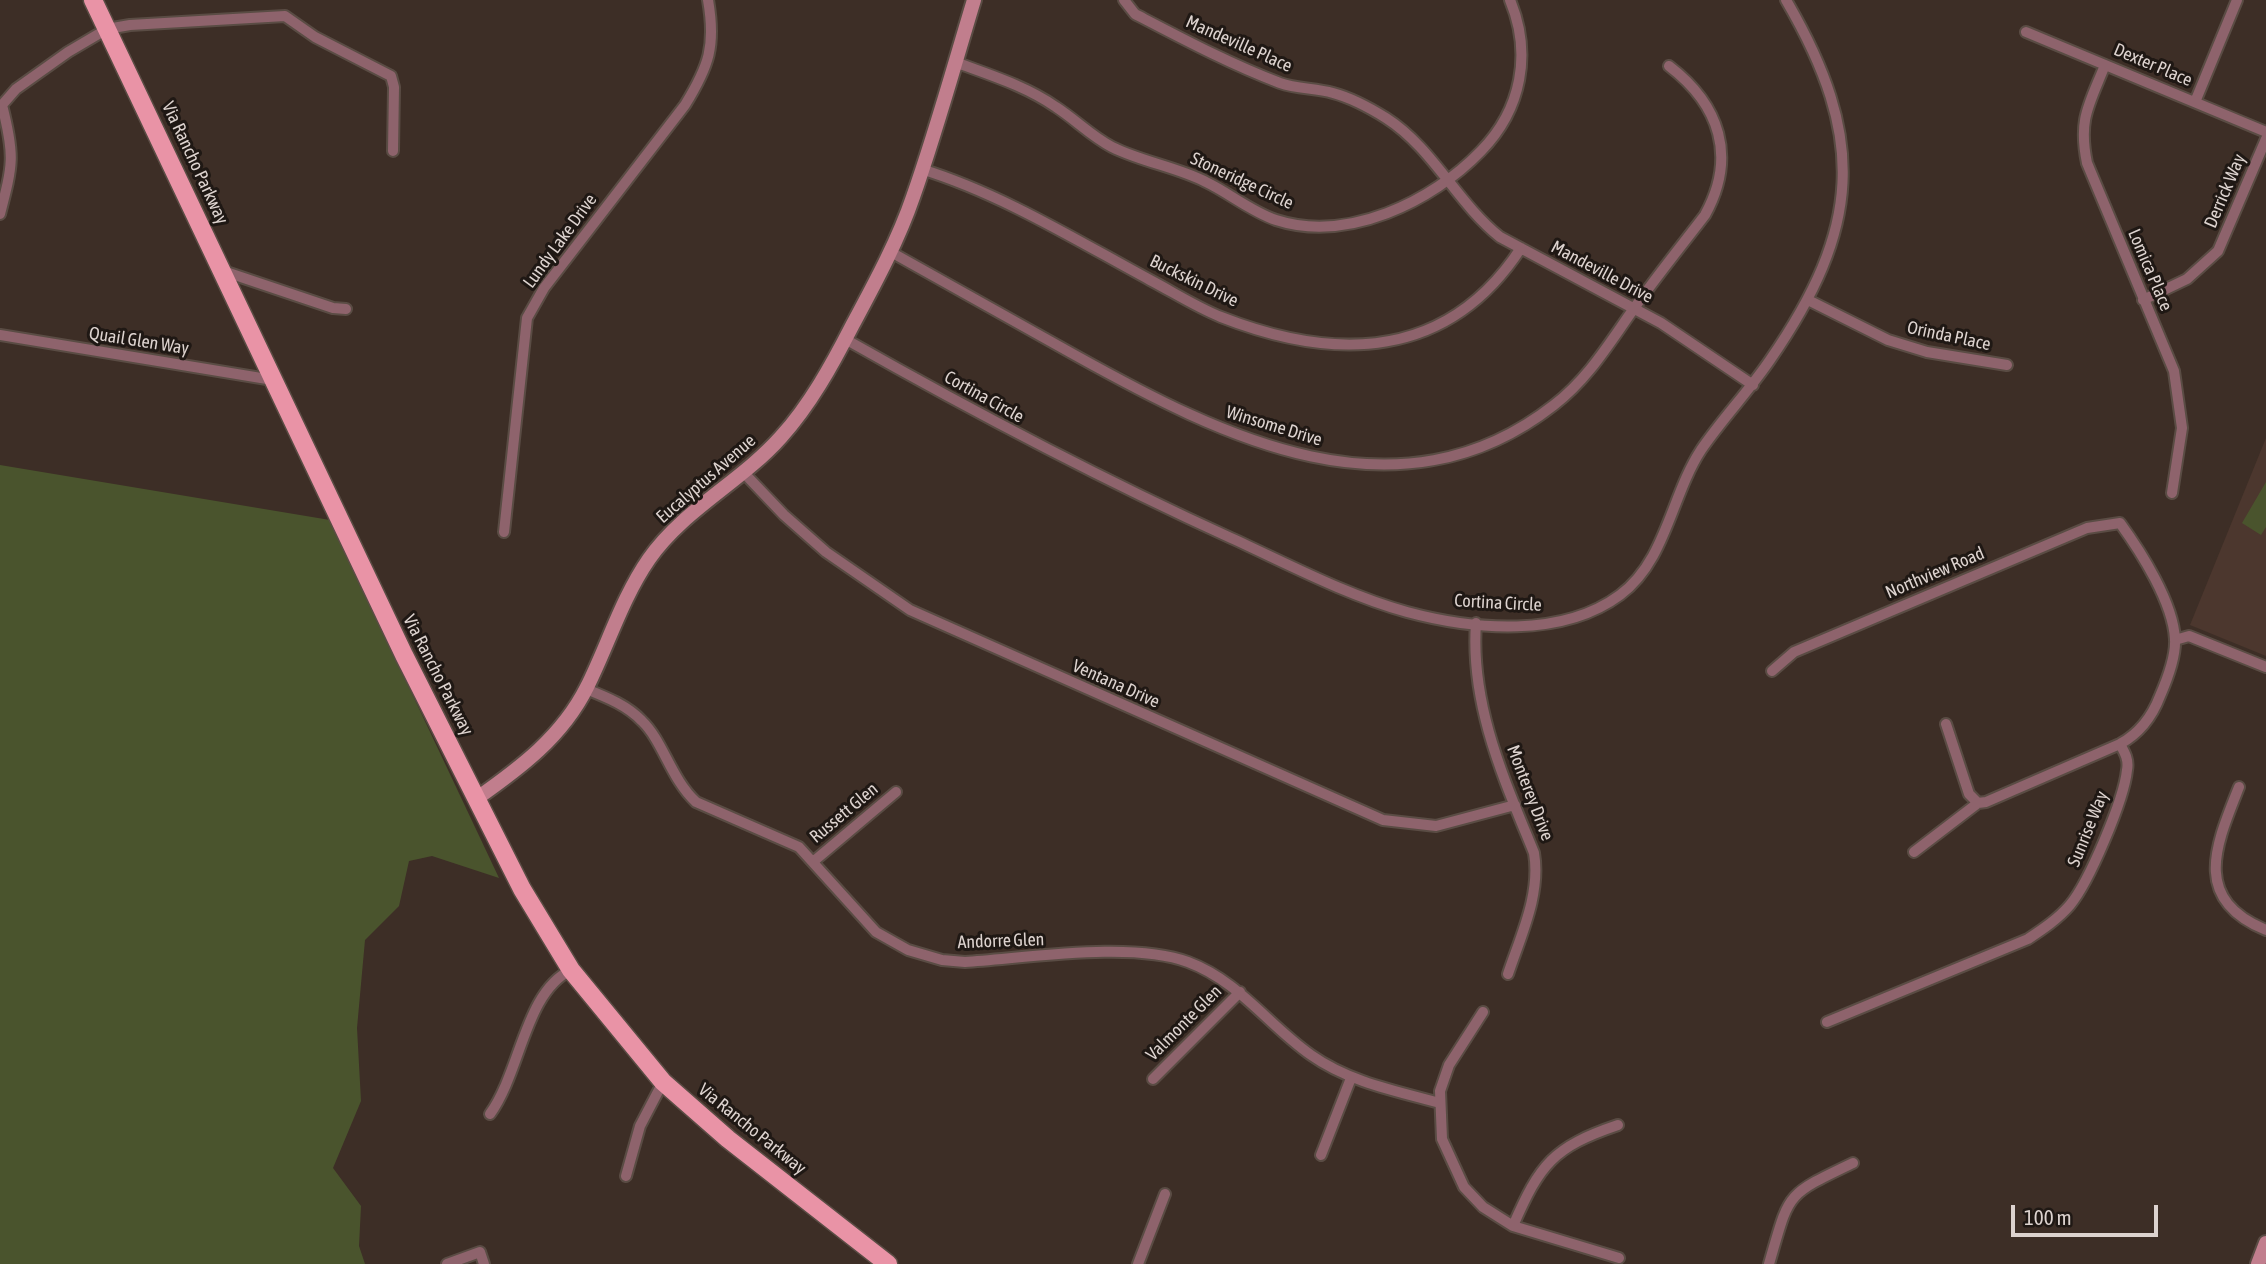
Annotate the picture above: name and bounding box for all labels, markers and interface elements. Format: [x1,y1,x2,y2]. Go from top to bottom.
street label: Mandeville Place [1183,11,1295,77]
street label: Dexter Place [2111,39,2195,91]
street label: Via Rancho Parkway [157,98,233,228]
street label: Stoneridge Circle [1187,148,1297,214]
street label: Derrick Way [2200,151,2250,231]
street label: Lundy Lake Drive [519,190,601,292]
street label: Lomica Place [2123,226,2177,314]
street label: Mandeville Drive [1547,236,1657,308]
street label: Buckskin Drive [1146,250,1242,312]
street label: Orinda Place [1905,317,1993,355]
street label: Quail Glen Way [88,322,190,360]
street label: Cortina Circle [940,366,1028,428]
street label: Winsome Drive [1223,401,1325,451]
street label: Eucalyptus Avenue [652,430,760,528]
street label: Northview Road [1882,542,1988,604]
street label: Cortina Circle [1454,590,1542,616]
street label: Via Rancho Parkway [398,611,478,739]
street label: Ventana Drive [1069,655,1163,713]
street label: Monterey Drive [1502,742,1558,844]
street label: Russett Glen [805,778,883,848]
street label: Sunrise Way [2063,788,2113,870]
street label: Andorre Glen [957,929,1045,953]
street label: Valmonte Glen [1142,981,1226,1065]
street label: Via Rancho Parkway [694,1079,810,1179]
scale bar [2014,1190,2161,1234]
text: 100 m [2024,1205,2072,1229]

